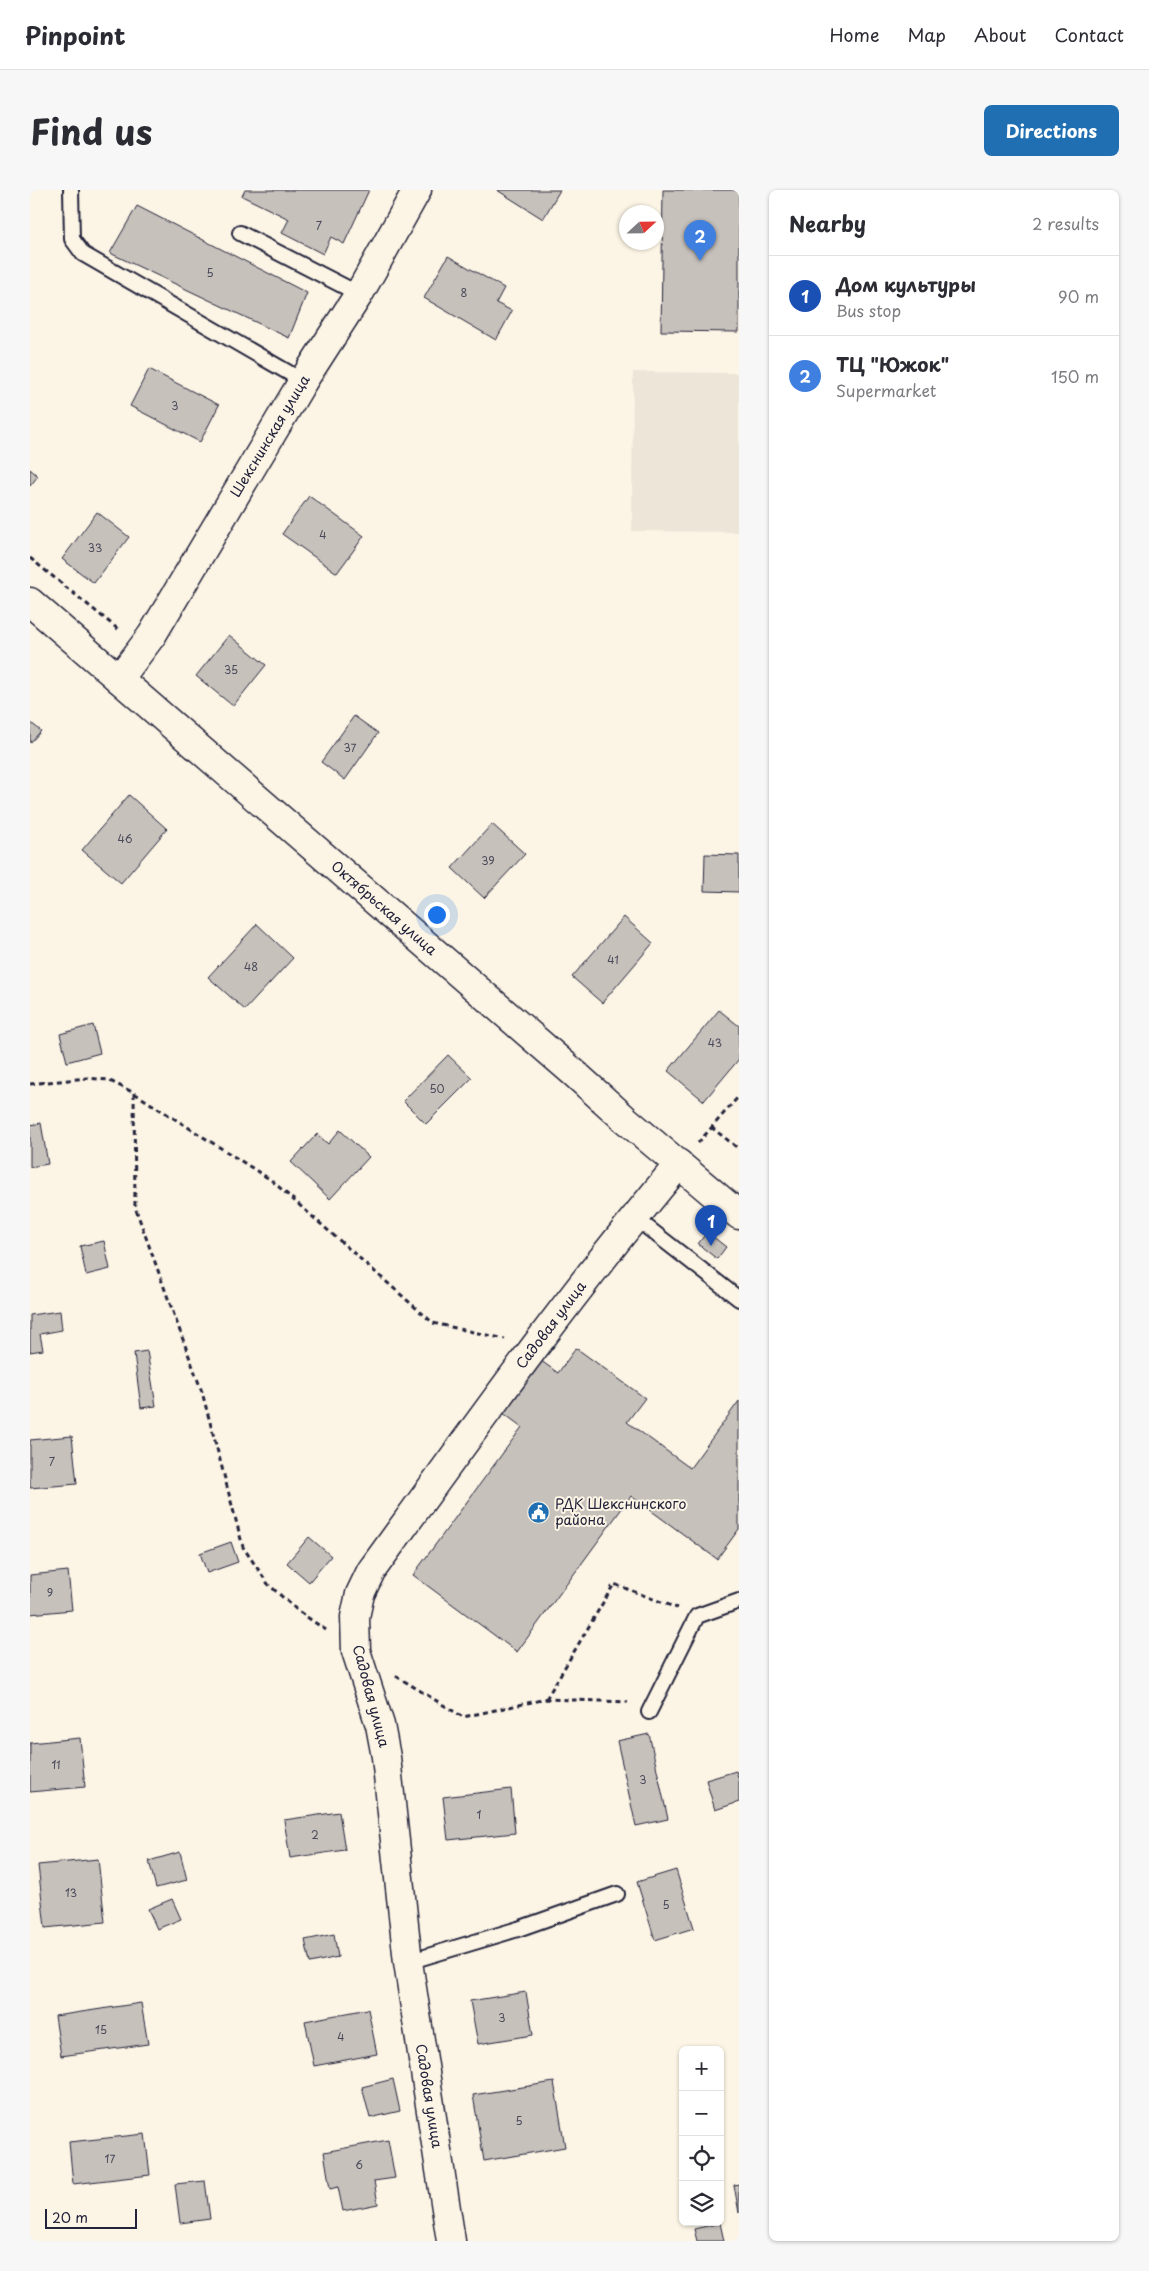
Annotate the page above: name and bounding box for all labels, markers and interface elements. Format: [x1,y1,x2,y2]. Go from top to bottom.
text: Pinpoint [25,17,126,53]
text: Home [829,21,879,48]
text: Map [907,21,946,48]
text: About [974,21,1026,48]
text: Contact [1054,21,1124,48]
text: Find us [30,104,152,157]
button: Directions [984,105,1119,156]
north arrow [619,205,664,250]
text: Nearby [789,207,866,239]
text: 2 results [1032,211,1099,235]
house number: 7 [316,217,322,234]
pin: 2 [684,220,716,261]
house number: 5 [206,264,214,281]
text: Дом культуры [836,270,976,298]
house number: 8 [461,284,468,301]
text: 1 [801,284,809,308]
text: 90 m [1058,284,1099,308]
text: Bus stop [836,298,901,322]
text: ТЦ "Южок" [836,350,949,378]
text: 2 [799,364,811,388]
text: 150 m [1051,364,1099,388]
street label: Шекснинская улица [225,370,315,501]
text: Supermarket [836,378,936,402]
house number: 3 [171,397,179,414]
house number: 4 [319,526,327,543]
house number: 33 [88,539,102,556]
house number: 35 [224,661,238,678]
house number: 37 [344,739,357,756]
house number: 46 [118,830,133,847]
house number: 39 [481,852,495,869]
street label: Октябрьская улица [327,856,442,960]
your location [424,902,450,928]
house number: 41 [607,951,619,968]
house number: 48 [244,958,258,975]
house number: 43 [708,1034,722,1051]
house number: 50 [429,1080,445,1097]
pin: 1 [695,1205,727,1246]
street label: Садовая улица [511,1276,591,1373]
house number: 7 [49,1453,55,1470]
place label: РДК Шекснинского района [555,1493,686,1530]
public building icon: РДК Шекснинского района [527,1500,551,1524]
house number: 9 [47,1584,53,1601]
street label: Садовая улица [348,1642,395,1750]
house number: 11 [51,1756,61,1773]
house number: 3 [639,1771,647,1788]
house number: 1 [477,1806,482,1823]
house number: 2 [311,1826,319,1843]
house number: 13 [65,1884,77,1901]
house number: 5 [662,1896,670,1913]
house number: 3 [498,2009,506,2026]
house number: 15 [95,2021,107,2038]
house number: 4 [337,2028,345,2045]
street label: Садовая улица [411,2042,448,2150]
map controls [679,2046,724,2226]
button: + [679,2046,724,2091]
button: − [679,2091,724,2136]
house number: 5 [515,2112,523,2129]
button: locate [679,2136,724,2181]
house number: 17 [105,2150,116,2167]
house number: 6 [355,2156,363,2173]
button: layers [679,2181,724,2226]
scale bar [45,2206,138,2229]
text: 20 m [52,2207,88,2228]

